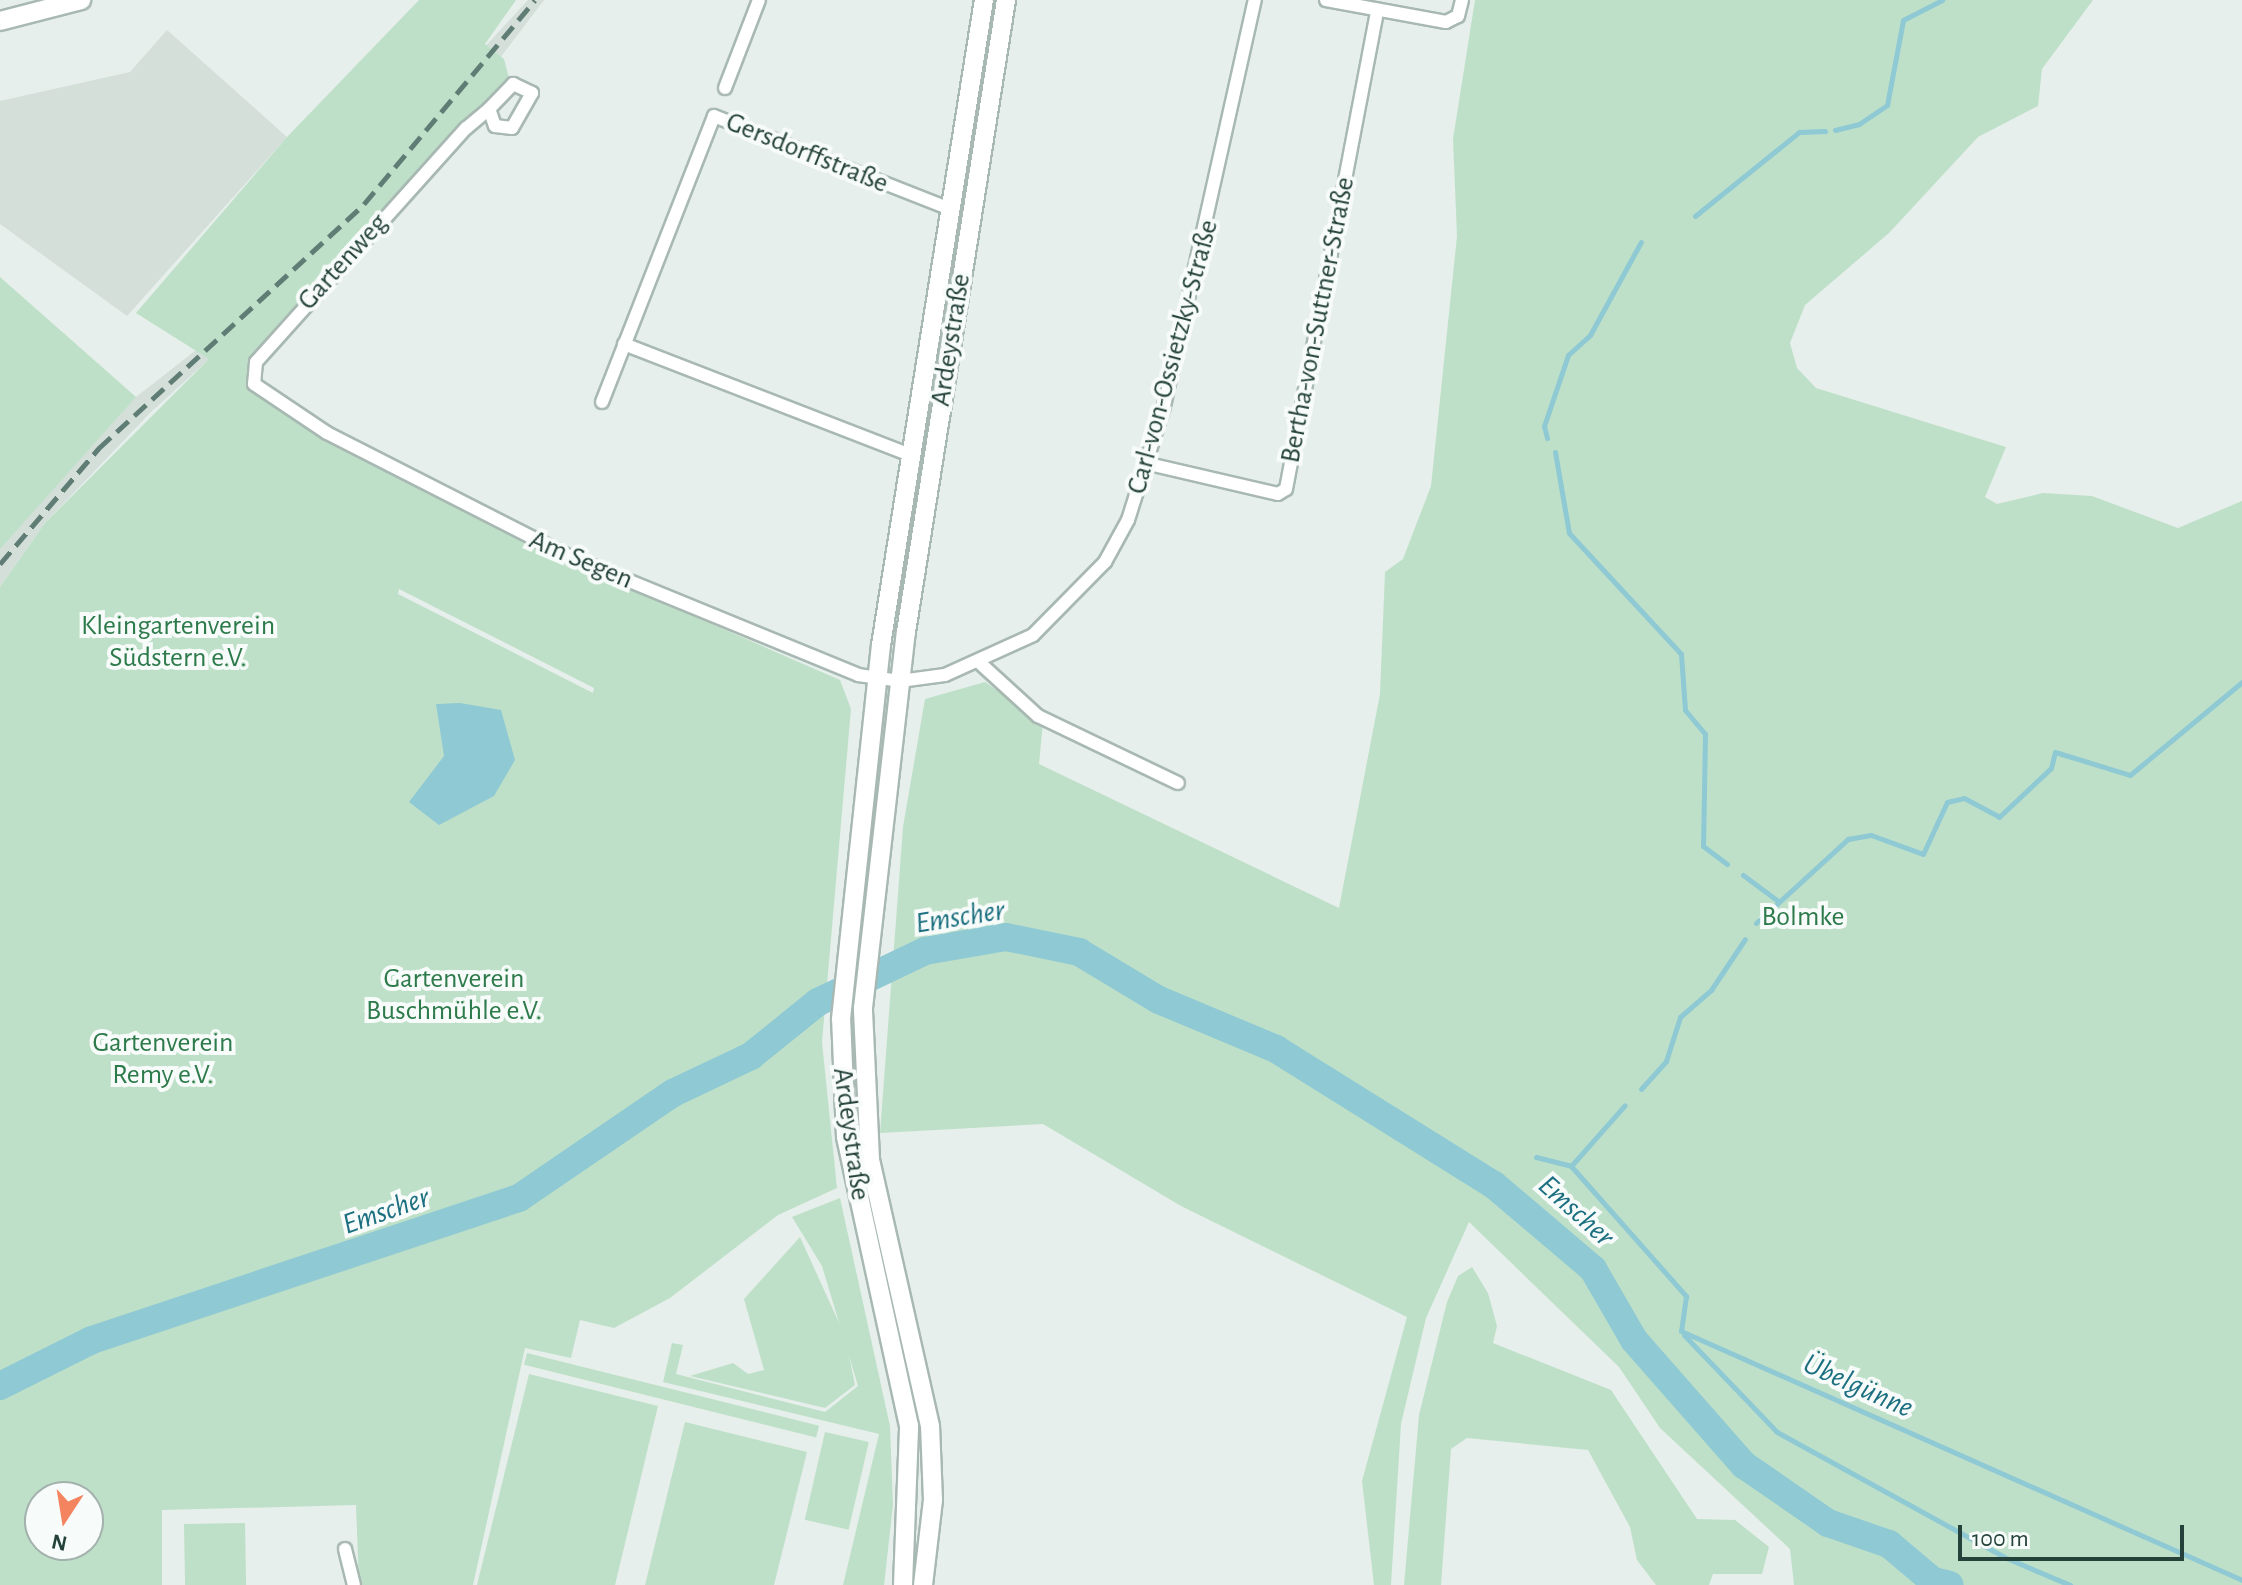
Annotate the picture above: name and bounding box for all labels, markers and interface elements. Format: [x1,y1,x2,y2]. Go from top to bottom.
street label: Gersdorffstraße [721,105,893,201]
street label: Bertha-von-Suttner-Straße [1274,174,1362,466]
street label: Gartenweg [291,207,395,317]
street label: Carl-von-Ossietzky-Straße [1120,216,1226,498]
street label: Ardeystraße [924,271,978,409]
street label: Am Segen [524,523,638,597]
park label: Kleingartenverein Südstern e.V. [81,609,275,675]
water label: Emscher [913,892,1007,942]
park label: Bolmke [1761,900,1845,934]
park label: Gartenverein Buschmühle e.V. [366,962,542,1028]
park label: Gartenverein Remy e.V. [92,1026,234,1092]
street label: Ardeystraße [825,1065,877,1203]
water label: Emscher [1531,1168,1621,1254]
water label: Emscher [338,1179,434,1243]
water label: Übelgünne [1797,1346,1919,1426]
north arrow [24,1481,104,1561]
scale bar [1962,1509,2188,1559]
text: 100 m [1972,1527,2029,1551]
text: N [50,1530,69,1555]

